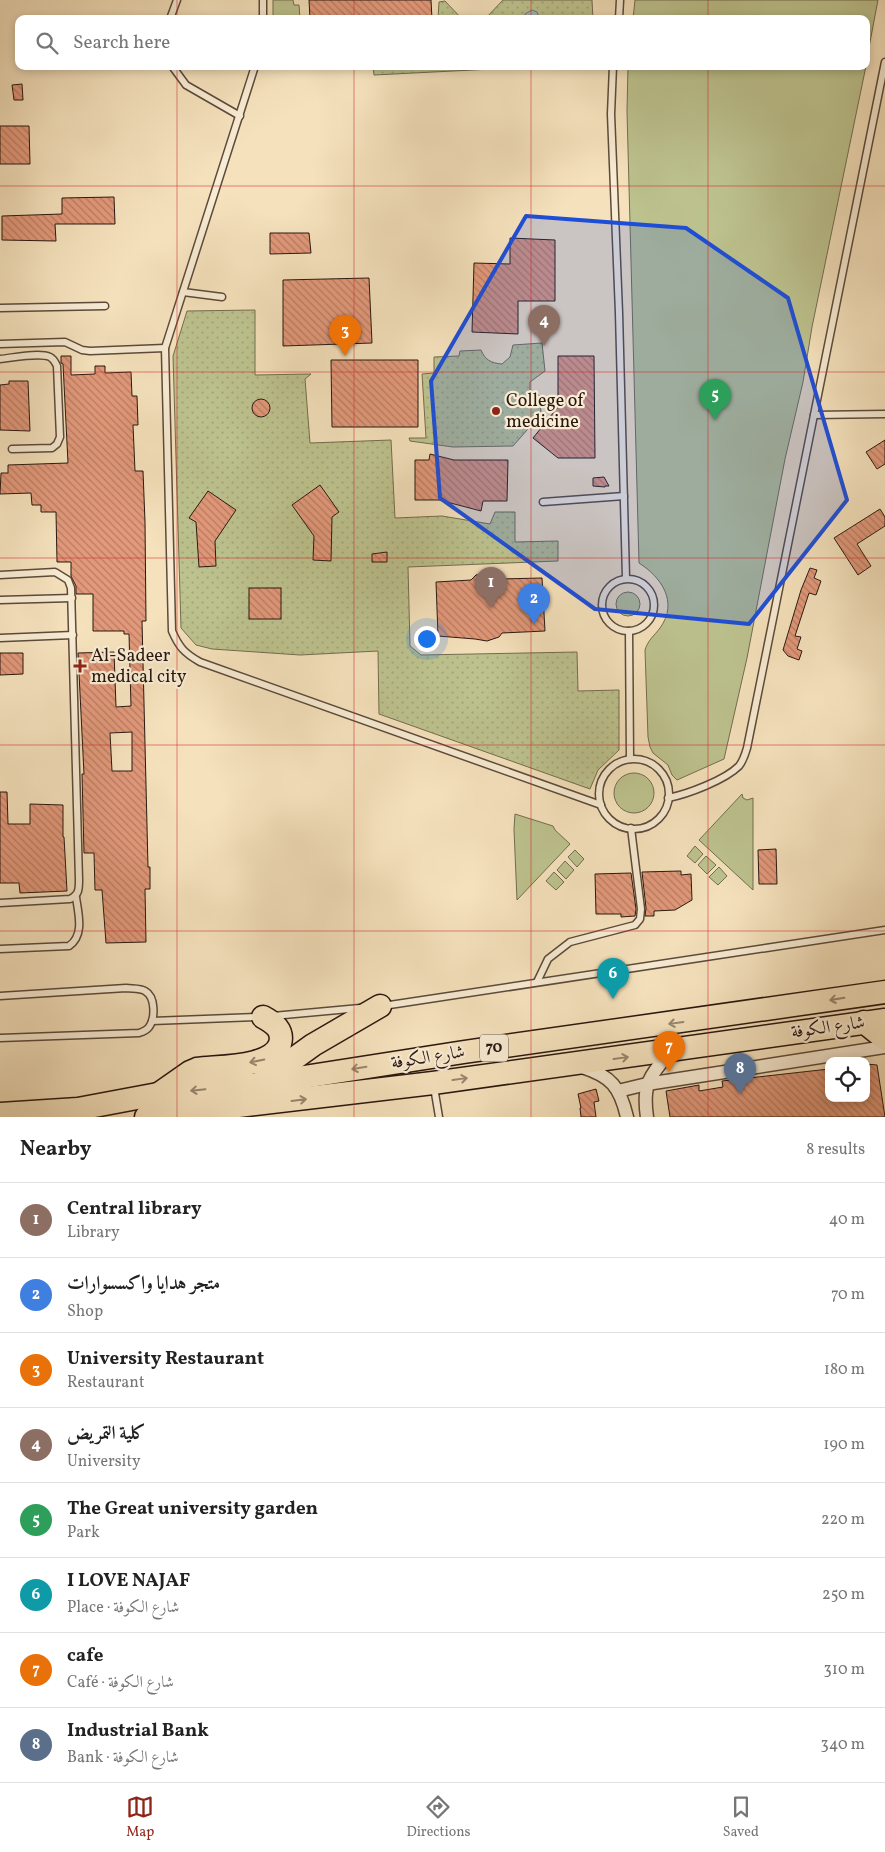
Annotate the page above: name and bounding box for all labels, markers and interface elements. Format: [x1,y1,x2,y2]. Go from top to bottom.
search box [15,15,870,70]
icon: search [33,29,61,57]
text: Search here [73,30,170,56]
pin: 4 [528,305,560,346]
pin: 3 [329,315,361,356]
pin: 5 [699,379,731,420]
place label: College of medicine [506,389,585,435]
marker: College of medicine [490,405,502,417]
pin: 1 [475,567,507,608]
pin: 2 [518,583,550,624]
your location [414,626,440,652]
place label: Al-Sadeer medical city [91,644,187,690]
marker: Al-Sadeer medical city [73,659,87,673]
pin: 6 [597,958,629,999]
one-way arrow [829,994,845,1004]
street label: شارع الكوفة [790,1010,867,1047]
one-way arrow [668,1018,684,1028]
pin: 7 [653,1031,685,1072]
road number: 70 [480,1034,508,1062]
street label: شارع الكوفة [389,1040,467,1077]
one-way arrow [613,1052,629,1062]
pin: 8 [724,1053,756,1094]
one-way arrow [249,1057,265,1066]
map controls [825,1057,870,1102]
button: locate [825,1057,870,1102]
one-way arrow [352,1064,368,1074]
one-way arrow [451,1074,467,1084]
one-way arrow [191,1085,207,1095]
one-way arrow [290,1095,306,1105]
text: Nearby [20,1135,91,1164]
text: 8 results [806,1139,865,1161]
text: Central library [67,1196,202,1222]
text: 1 [33,1209,39,1231]
text: 40 m [829,1209,865,1231]
text: Library [67,1222,120,1244]
text: متجر هدايا واكسسوارات [67,1271,220,1297]
text: 2 [32,1284,40,1306]
text: 70 m [831,1284,865,1306]
text: Shop [67,1301,103,1323]
text: University Restaurant [67,1346,264,1372]
text: 3 [32,1359,40,1381]
text: 180 m [824,1359,865,1381]
text: Restaurant [67,1372,145,1394]
text: كلية التمريض [67,1421,146,1447]
text: 4 [31,1434,41,1456]
text: 190 m [823,1434,865,1456]
text: University [67,1451,141,1473]
text: The Great university garden [67,1496,318,1522]
text: 5 [32,1509,40,1531]
text: 220 m [821,1509,865,1531]
text: Park [67,1522,100,1544]
text: I LOVE NAJAF [67,1568,190,1594]
text: 6 [32,1584,40,1606]
text: 250 m [822,1584,865,1606]
text: Place · شارع الكوفة [67,1597,179,1619]
text: cafe [67,1643,103,1669]
text: 7 [32,1659,40,1681]
text: 310 m [824,1659,865,1681]
text: Café · شارع الكوفة [67,1672,174,1694]
text: Industrial Bank [67,1718,209,1744]
text: 8 [32,1734,40,1756]
text: 340 m [821,1734,865,1756]
text: Bank · شارع الكوفة [67,1747,179,1769]
tab: Map [126,1793,154,1842]
tab: Directions [406,1793,471,1842]
tab: Saved [723,1793,759,1842]

